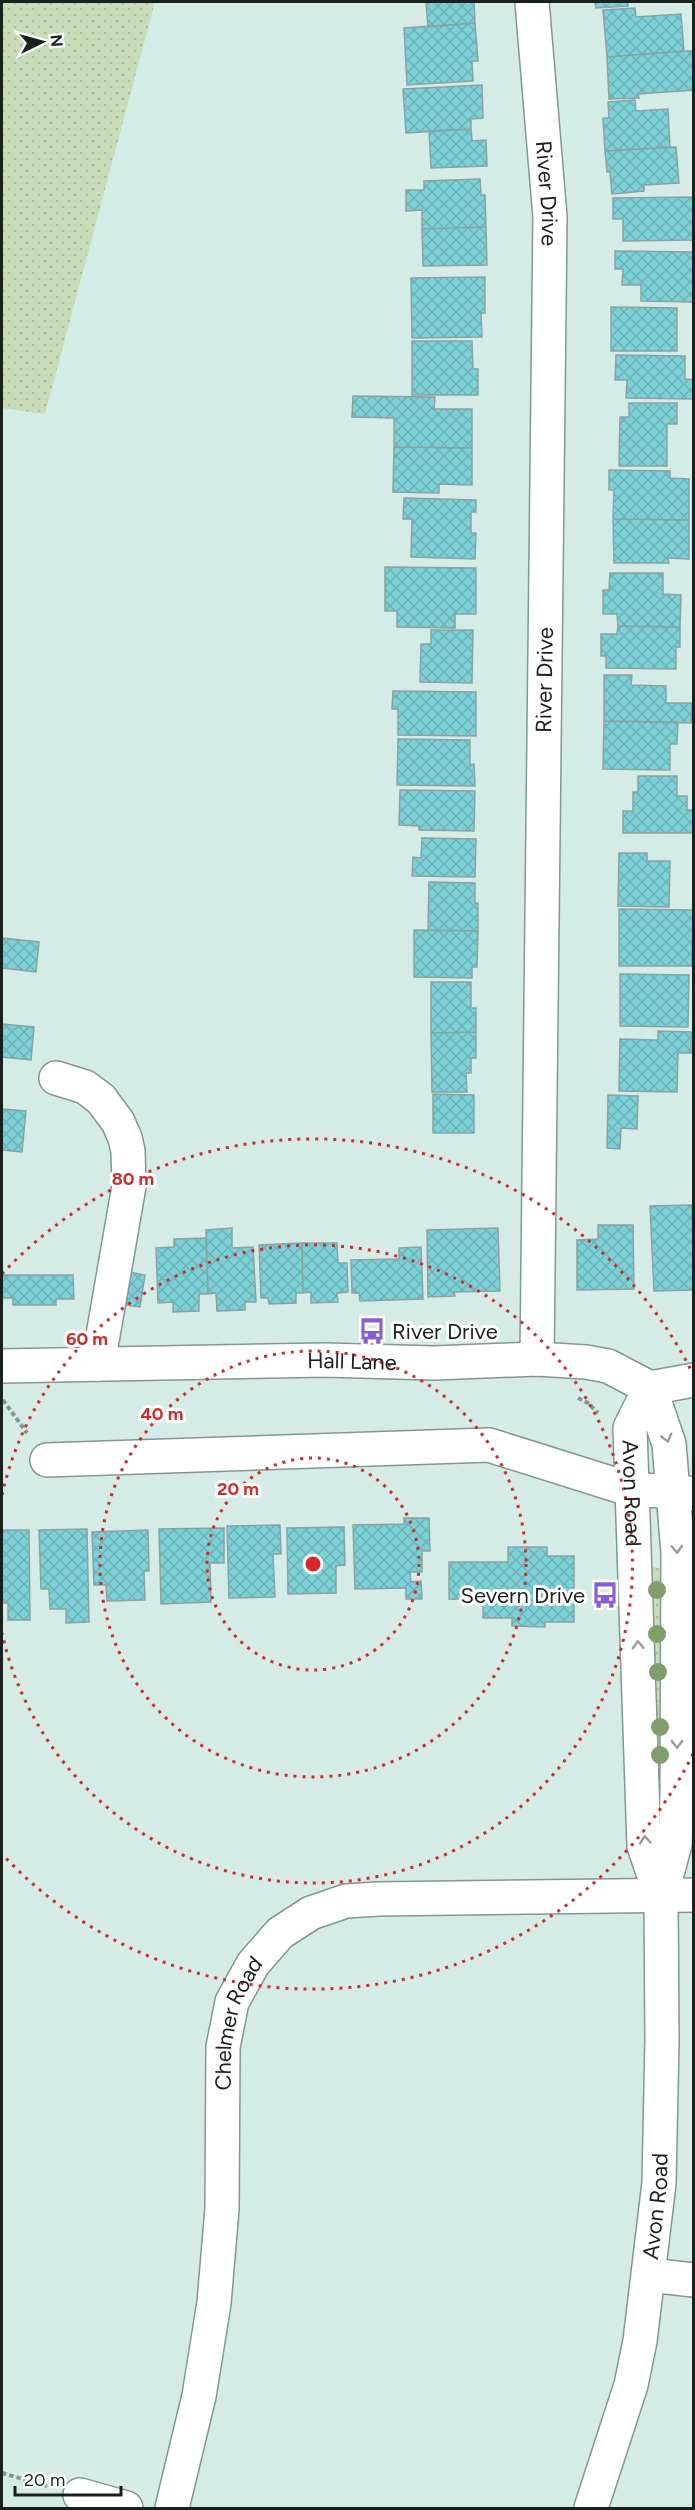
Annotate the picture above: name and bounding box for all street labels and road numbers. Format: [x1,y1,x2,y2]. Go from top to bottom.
street label: River Drive [530,140,563,246]
street label: River Drive [530,627,559,733]
street label: Hall Lane [307,1347,397,1376]
street label: Avon Road [616,1439,647,1547]
street label: Chelmer Road [210,1950,268,2091]
street label: Avon Road [637,2153,674,2261]

